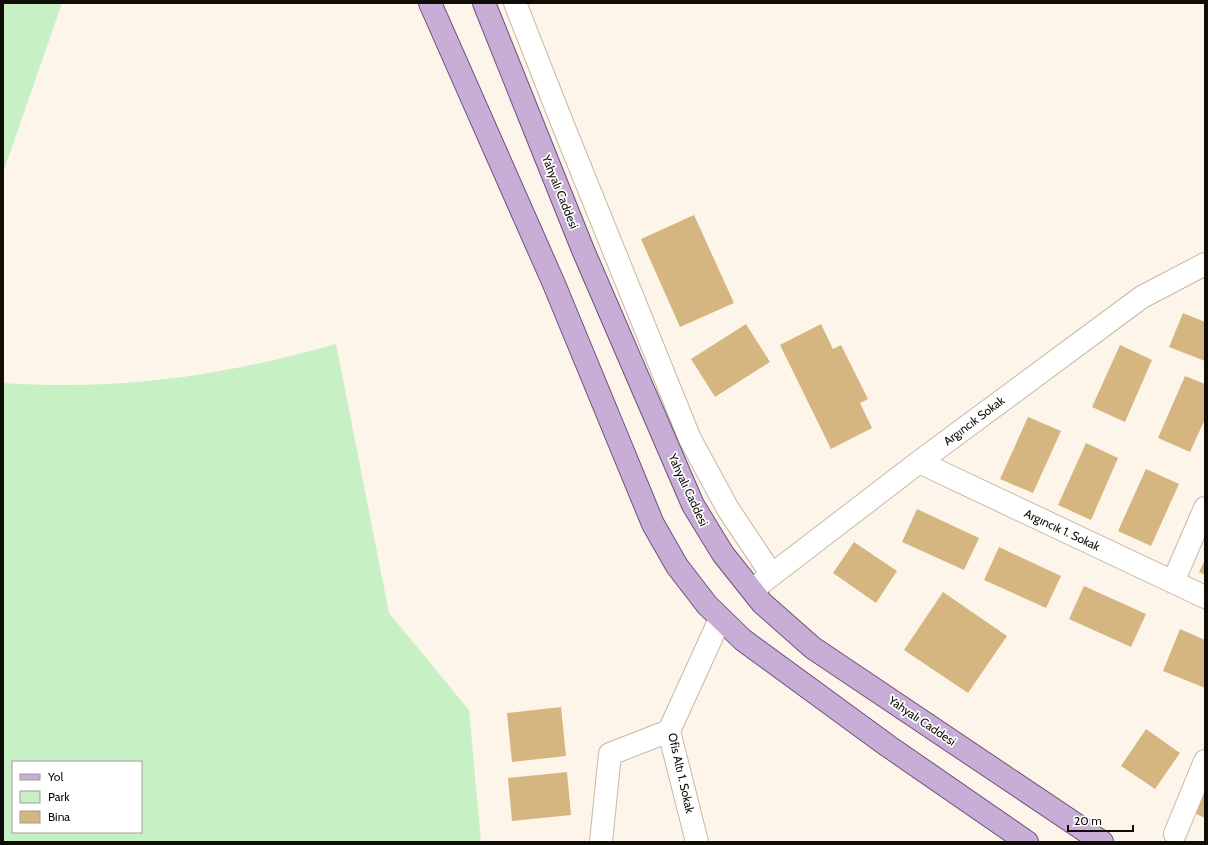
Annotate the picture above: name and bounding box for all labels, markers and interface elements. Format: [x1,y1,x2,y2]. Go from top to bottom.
street label: Yahyalı Caddesi [539,152,582,231]
street label: Argıncık Sokak [940,392,1008,448]
street label: Yahyalı Caddesi [665,450,712,528]
street label: Argıncık 1. Sokak [1022,505,1103,554]
street label: Yahyalı Caddesi [885,692,959,749]
street label: Ofis Altı 1. Sokak [665,731,698,815]
legend [12,761,142,833]
text: Yol [47,769,63,784]
text: Park [48,789,70,804]
scale bar [1068,807,1133,833]
text: Bina [48,809,70,824]
text: 20 m [1074,813,1102,828]

